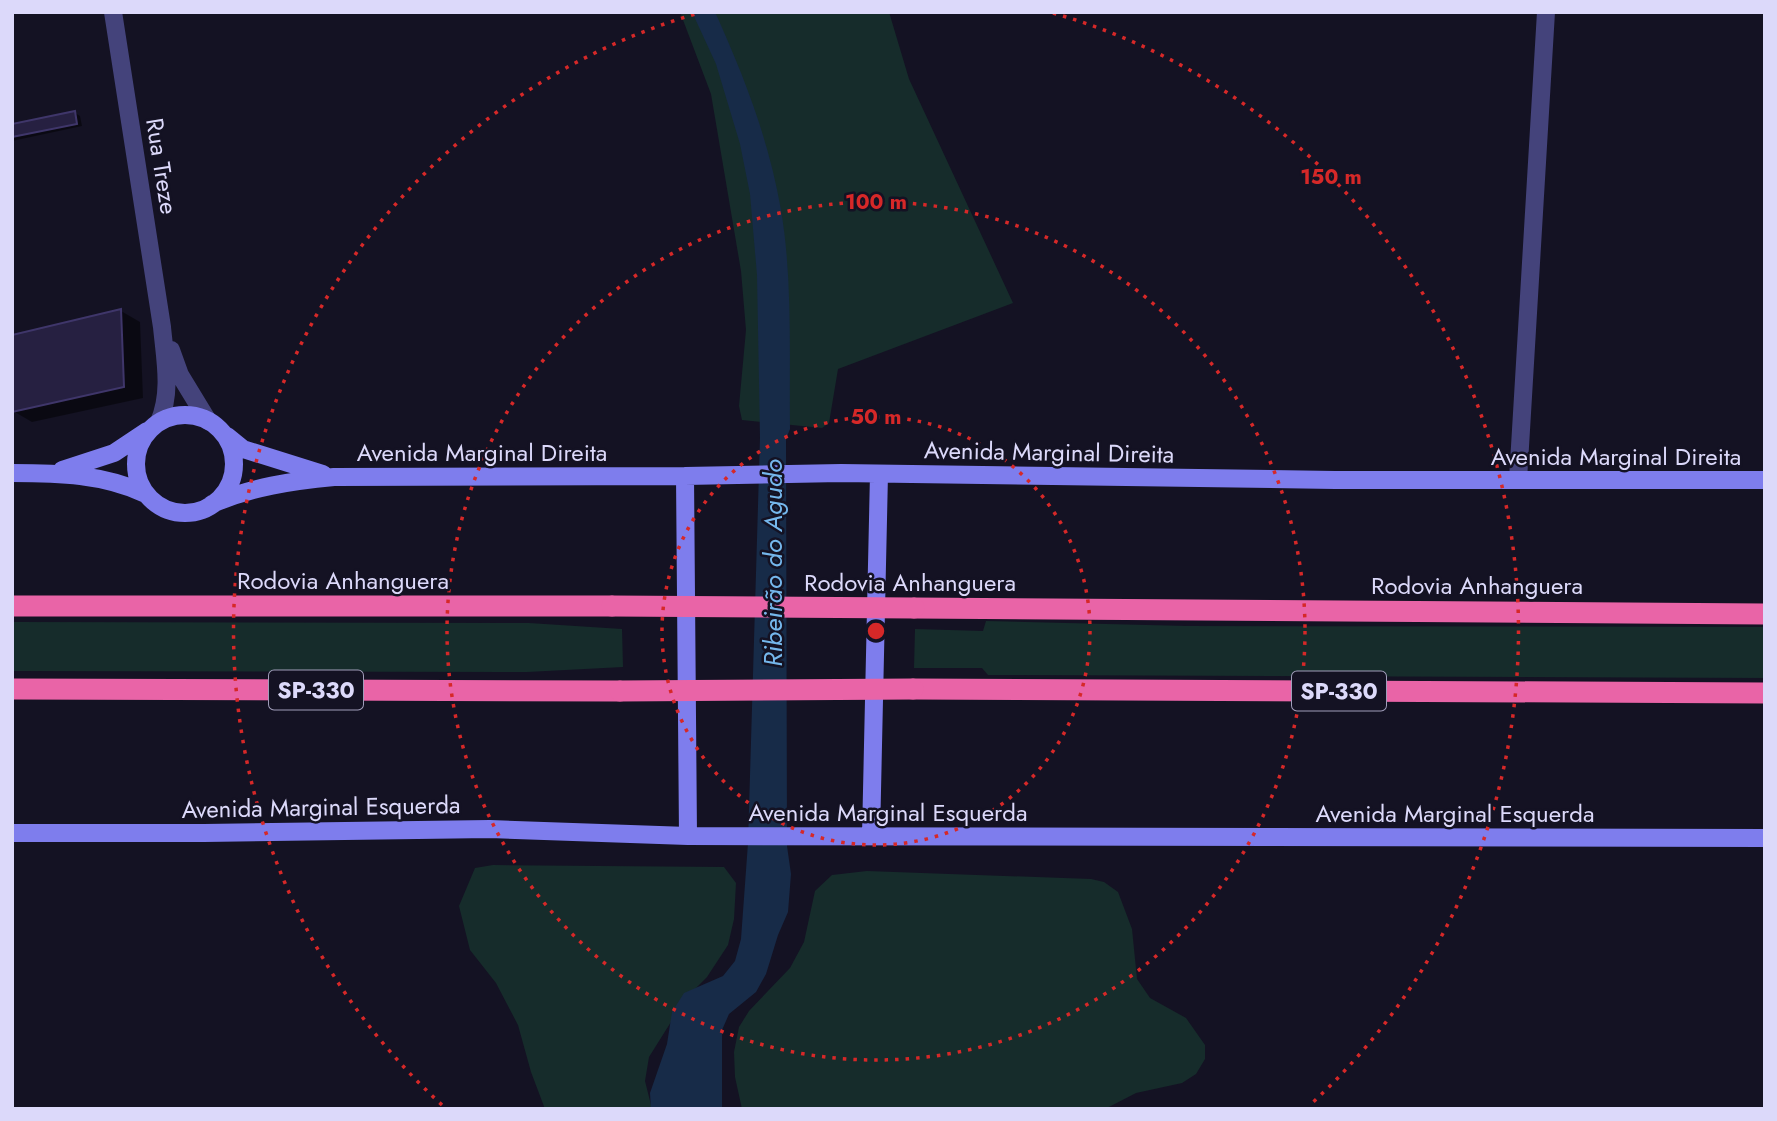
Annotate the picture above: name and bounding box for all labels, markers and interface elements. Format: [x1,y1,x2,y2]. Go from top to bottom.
street label: Rua Treze [137,115,187,217]
text: 150 m [1300,162,1362,192]
text: 100 m [845,187,907,217]
text: 50 m [851,402,901,432]
street label: Avenida Marginal Direita [923,432,1175,472]
street label: Avenida Marginal Direita [357,435,607,470]
street label: Avenida Marginal Direita [1491,439,1741,474]
water label: Ribeirão do Agudo [754,459,792,667]
street label: Rodovia Anhanguera [237,563,449,598]
street label: Rodovia Anhanguera [804,565,1016,600]
street label: Rodovia Anhanguera [1371,568,1583,603]
centre of rings [864,619,888,643]
road number: SP-330 [269,670,363,710]
road number: SP-330 [1292,671,1386,710]
street label: Avenida Marginal Esquerda [181,787,461,827]
street label: Avenida Marginal Esquerda [748,795,1028,830]
street label: Avenida Marginal Esquerda [1315,796,1595,831]

